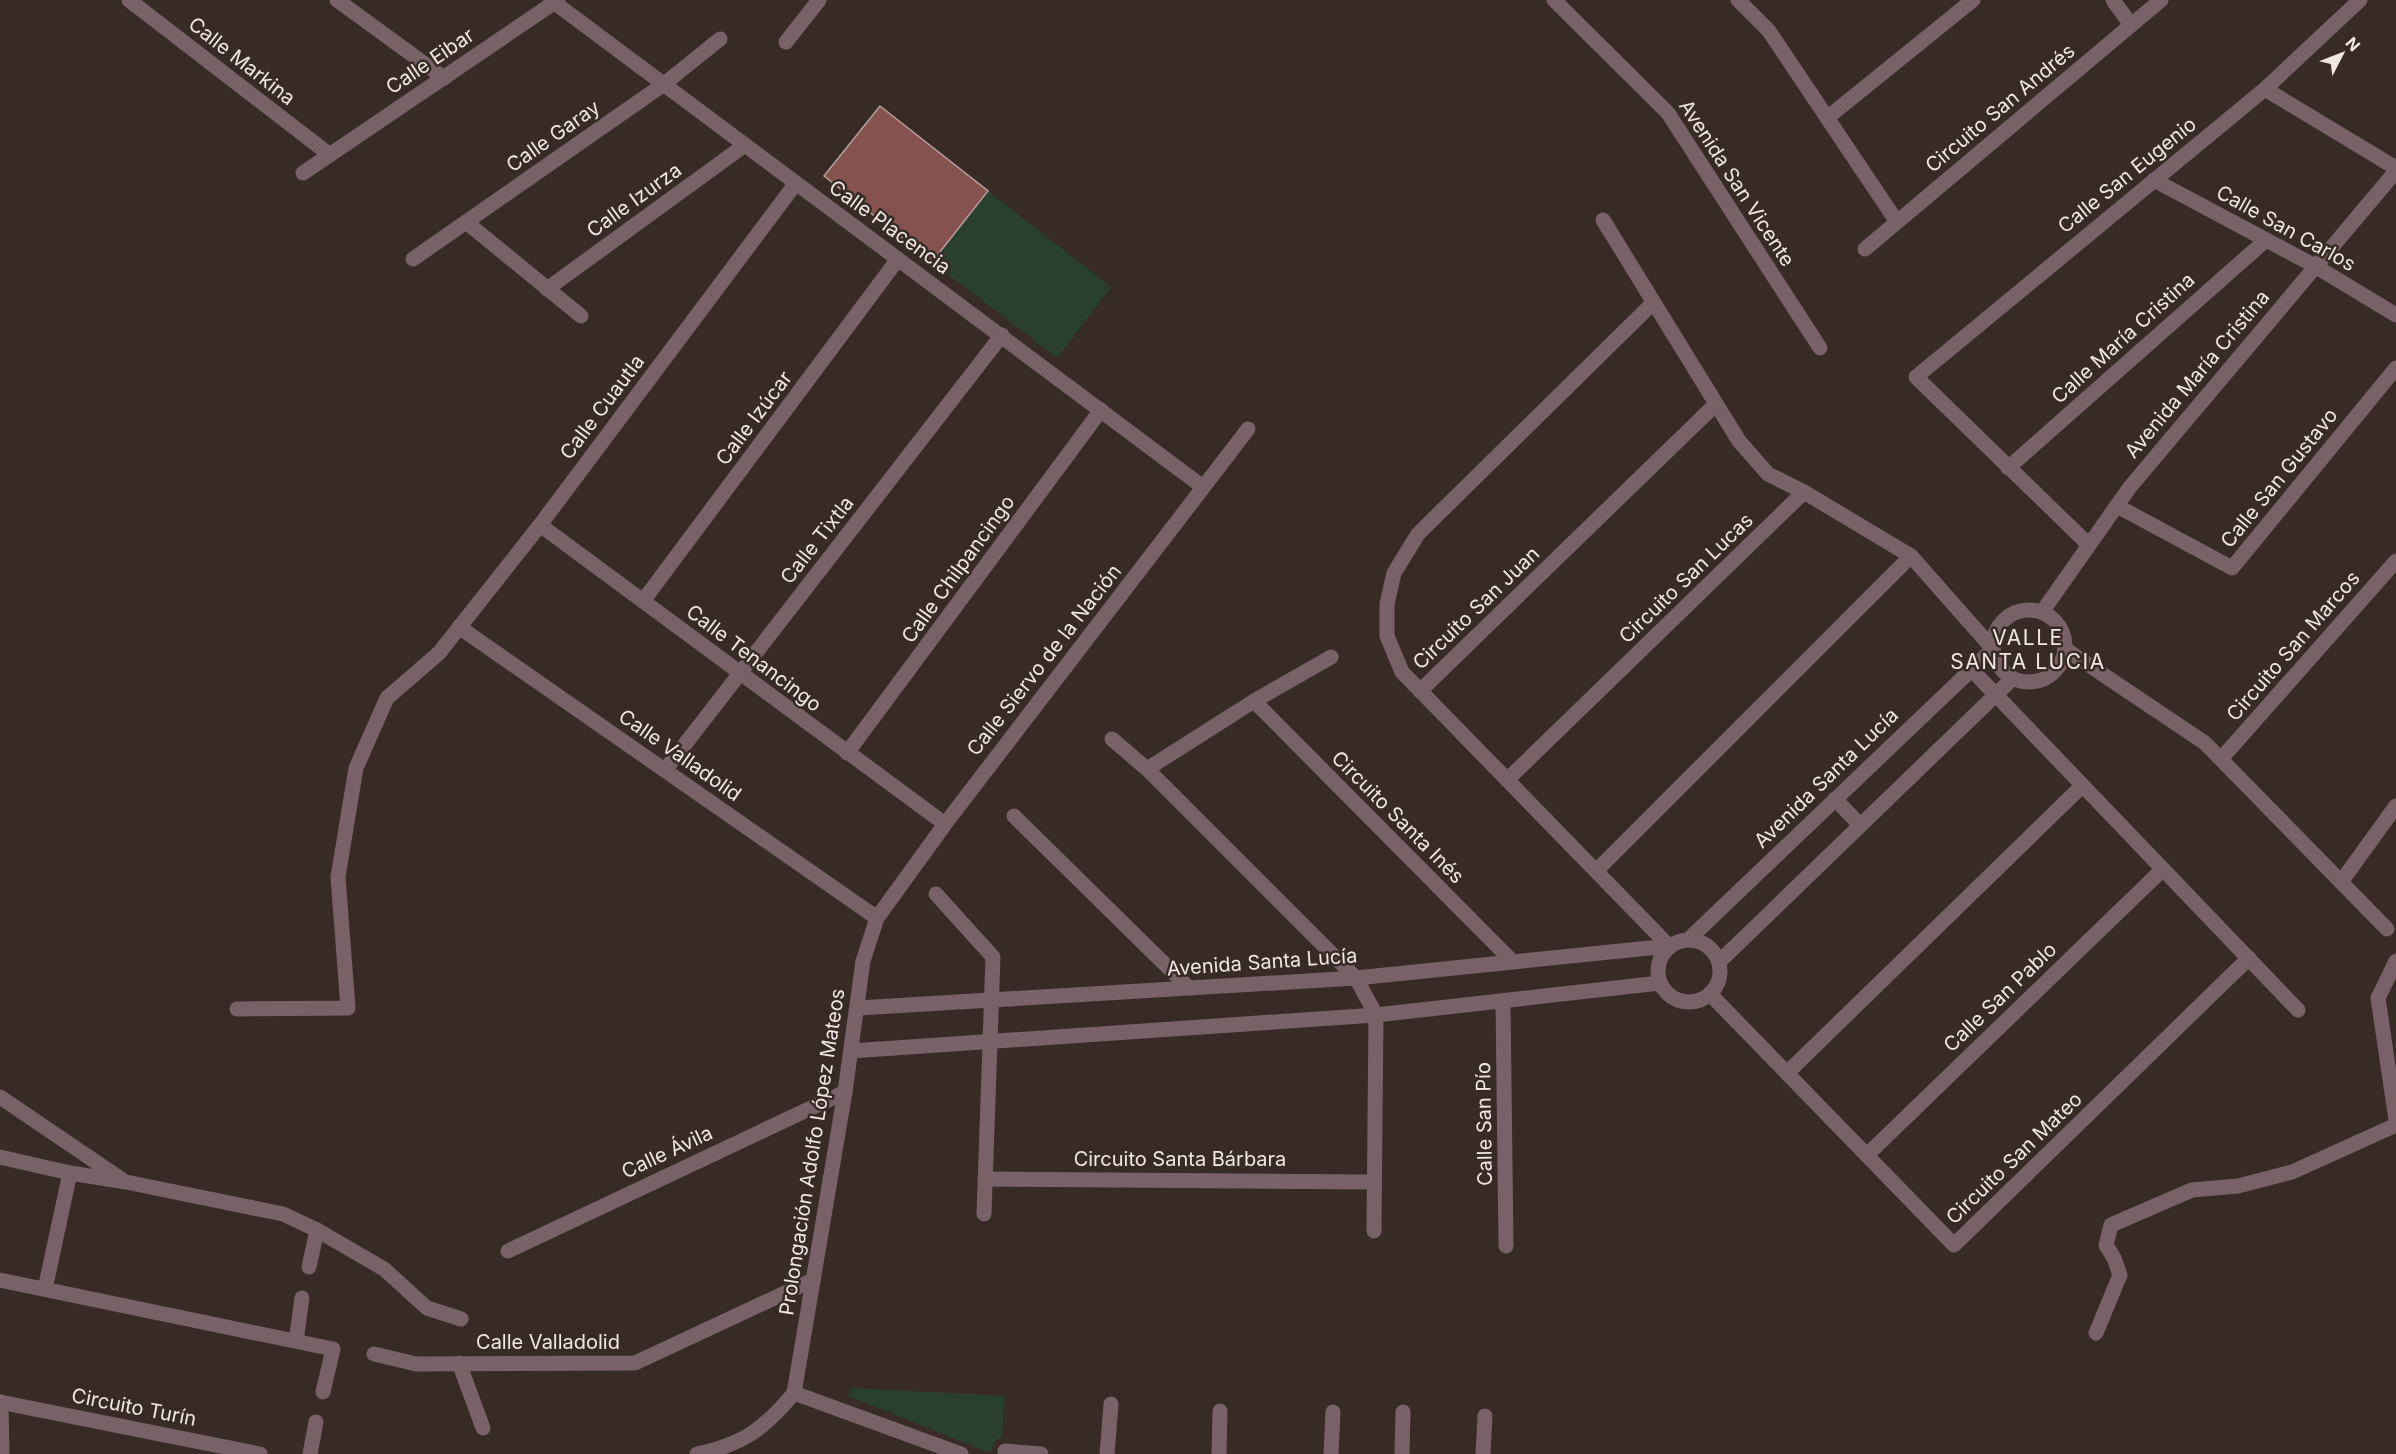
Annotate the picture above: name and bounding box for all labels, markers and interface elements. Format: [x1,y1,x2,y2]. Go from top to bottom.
street label: Calle Markina [184,12,300,110]
street label: Calle Eibar [381,23,479,99]
north arrow [2312,24,2372,84]
text: N [2342,33,2365,55]
street label: Circuito San Andrés [1920,39,2080,177]
street label: Calle Garay [502,95,604,177]
street label: Avenida San Vicente [1674,95,1800,271]
street label: Calle San Eugenio [2053,112,2201,238]
street label: Calle Izurza [582,158,686,242]
street label: Calle Placencia [825,175,955,279]
street label: Calle San Carlos [2212,180,2360,276]
street label: Calle María Cristina [2047,268,2199,408]
street label: Avenida María Cristina [2120,285,2274,463]
street label: Calle Cuautla [555,350,649,464]
street label: Calle Izúcar [711,366,797,470]
street label: Calle San Gustavo [2216,404,2342,552]
street label: Calle Chilpancingo [896,490,1020,648]
street label: Calle Tixtla [775,491,859,589]
street label: Circuito San Lucas [1614,508,1758,648]
street label: Circuito San Juan [1408,542,1544,674]
street label: Calle Siervo de la Nación [962,560,1126,760]
street label: Circuito San Marcos [2221,566,2365,726]
street label: Calle Tenancingo [682,599,826,717]
district label: VALLE SANTA LUCIA [1950,625,2106,674]
street label: Avenida Santa Lucía [1749,703,1903,853]
street label: Calle Valladolid [614,704,746,806]
street label: Circuito Santa Inés [1327,746,1469,888]
street label: Calle San Pablo [1939,937,2061,1057]
street label: Avenida Santa Lucía [1166,943,1358,981]
street label: Prolongación Adolfo López Mateos [774,987,850,1317]
street label: Calle San Pío [1471,1062,1497,1186]
street label: Circuito San Mateo [1941,1087,2087,1229]
street label: Calle Ávila [617,1120,716,1183]
street label: Circuito Santa Bárbara [1074,1147,1286,1171]
street label: Calle Valladolid [476,1330,620,1354]
street label: Circuito Turín [70,1383,198,1431]

